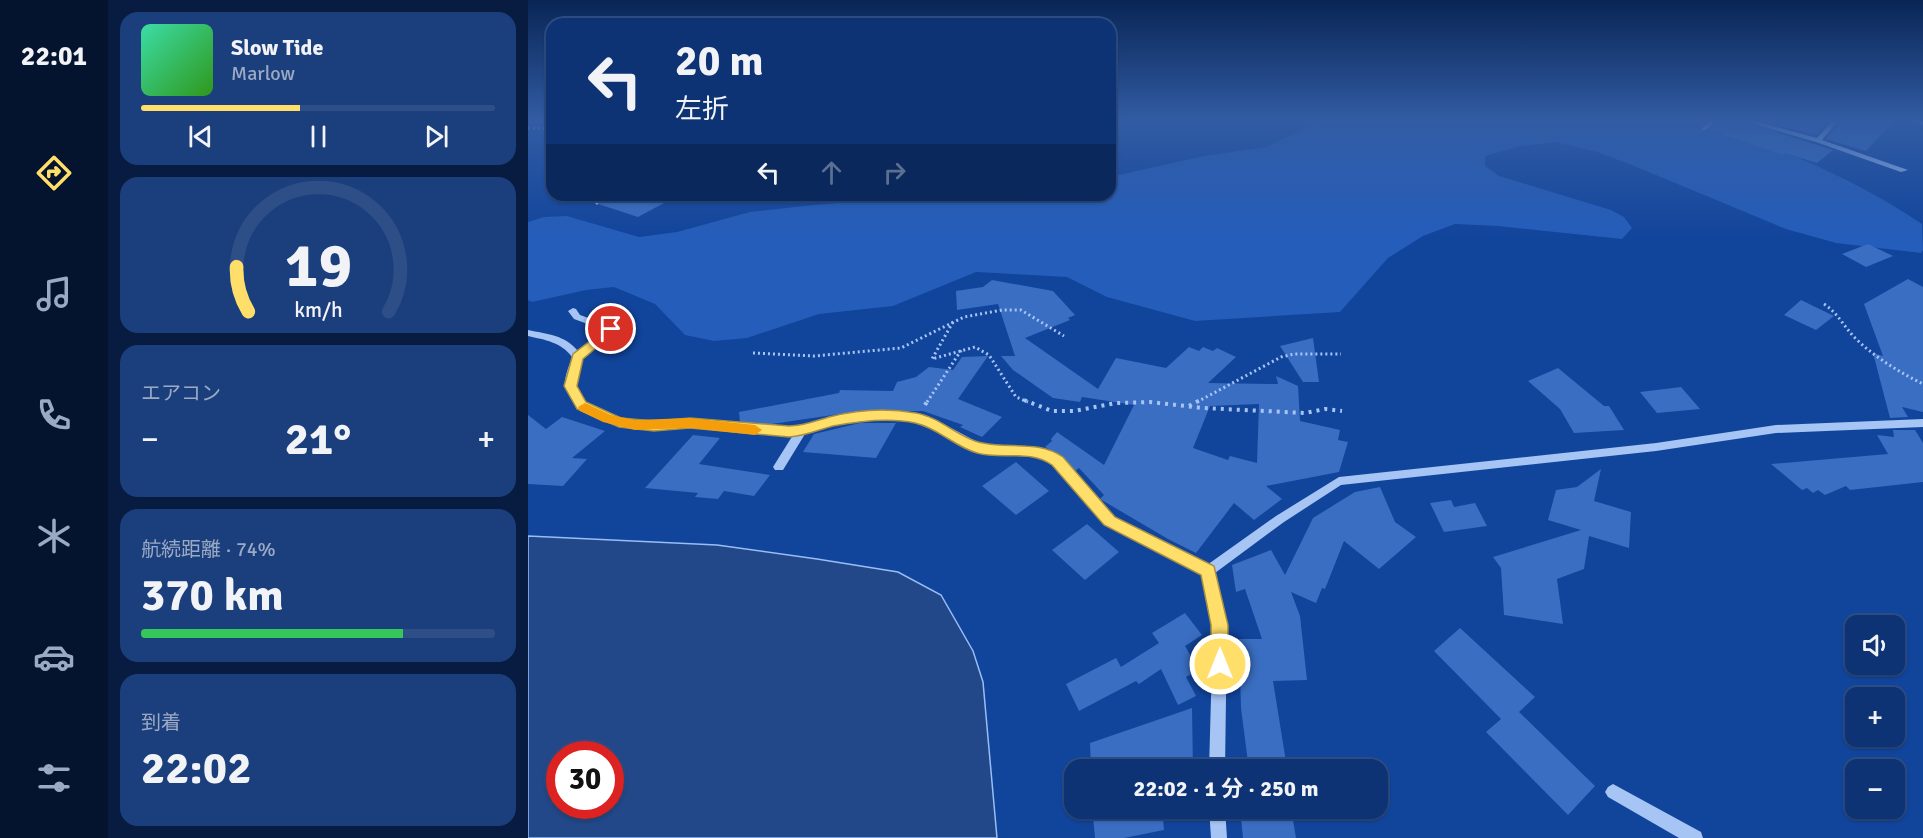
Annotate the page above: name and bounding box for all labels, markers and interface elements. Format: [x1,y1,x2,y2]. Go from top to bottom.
text: Slow Tide [231,34,323,61]
text: 20 m [675,36,764,87]
text: 22:01 [21,40,87,73]
icon: left [576,42,654,120]
text: Marlow [231,61,295,86]
text: 左折 [675,93,729,126]
icon: previous [184,120,217,153]
icon: pause [302,120,335,153]
icon: next [420,120,453,153]
icon: directions [33,152,75,194]
icon: left [752,156,785,189]
icon: ahead [815,156,848,189]
icon: right [878,156,911,189]
text: 19 [284,227,352,304]
icon: music [33,273,75,315]
text: km/h [294,297,342,323]
pin [585,303,636,354]
icon: arrive [594,312,627,345]
text: エアコン [141,381,221,406]
icon: phone [33,394,75,436]
text: 21° [285,412,351,467]
text: − [141,419,159,460]
text: + [477,419,495,460]
icon: climate [33,515,75,557]
text: 航続距離 · 74% [141,537,276,562]
text: 370 km [141,568,284,623]
map controls [1845,615,1905,819]
button: sound [1845,615,1905,675]
position arrow [1188,632,1252,696]
icon: car [33,636,75,678]
button: + [1845,687,1905,747]
text: 到着 [141,710,181,735]
text: 22:02 [141,741,251,796]
speed limit sign: 30 [546,741,624,819]
icon: filters [33,757,75,799]
button: − [1845,759,1905,819]
text: 22:02 · 1 分 · 250 m [1134,775,1318,802]

